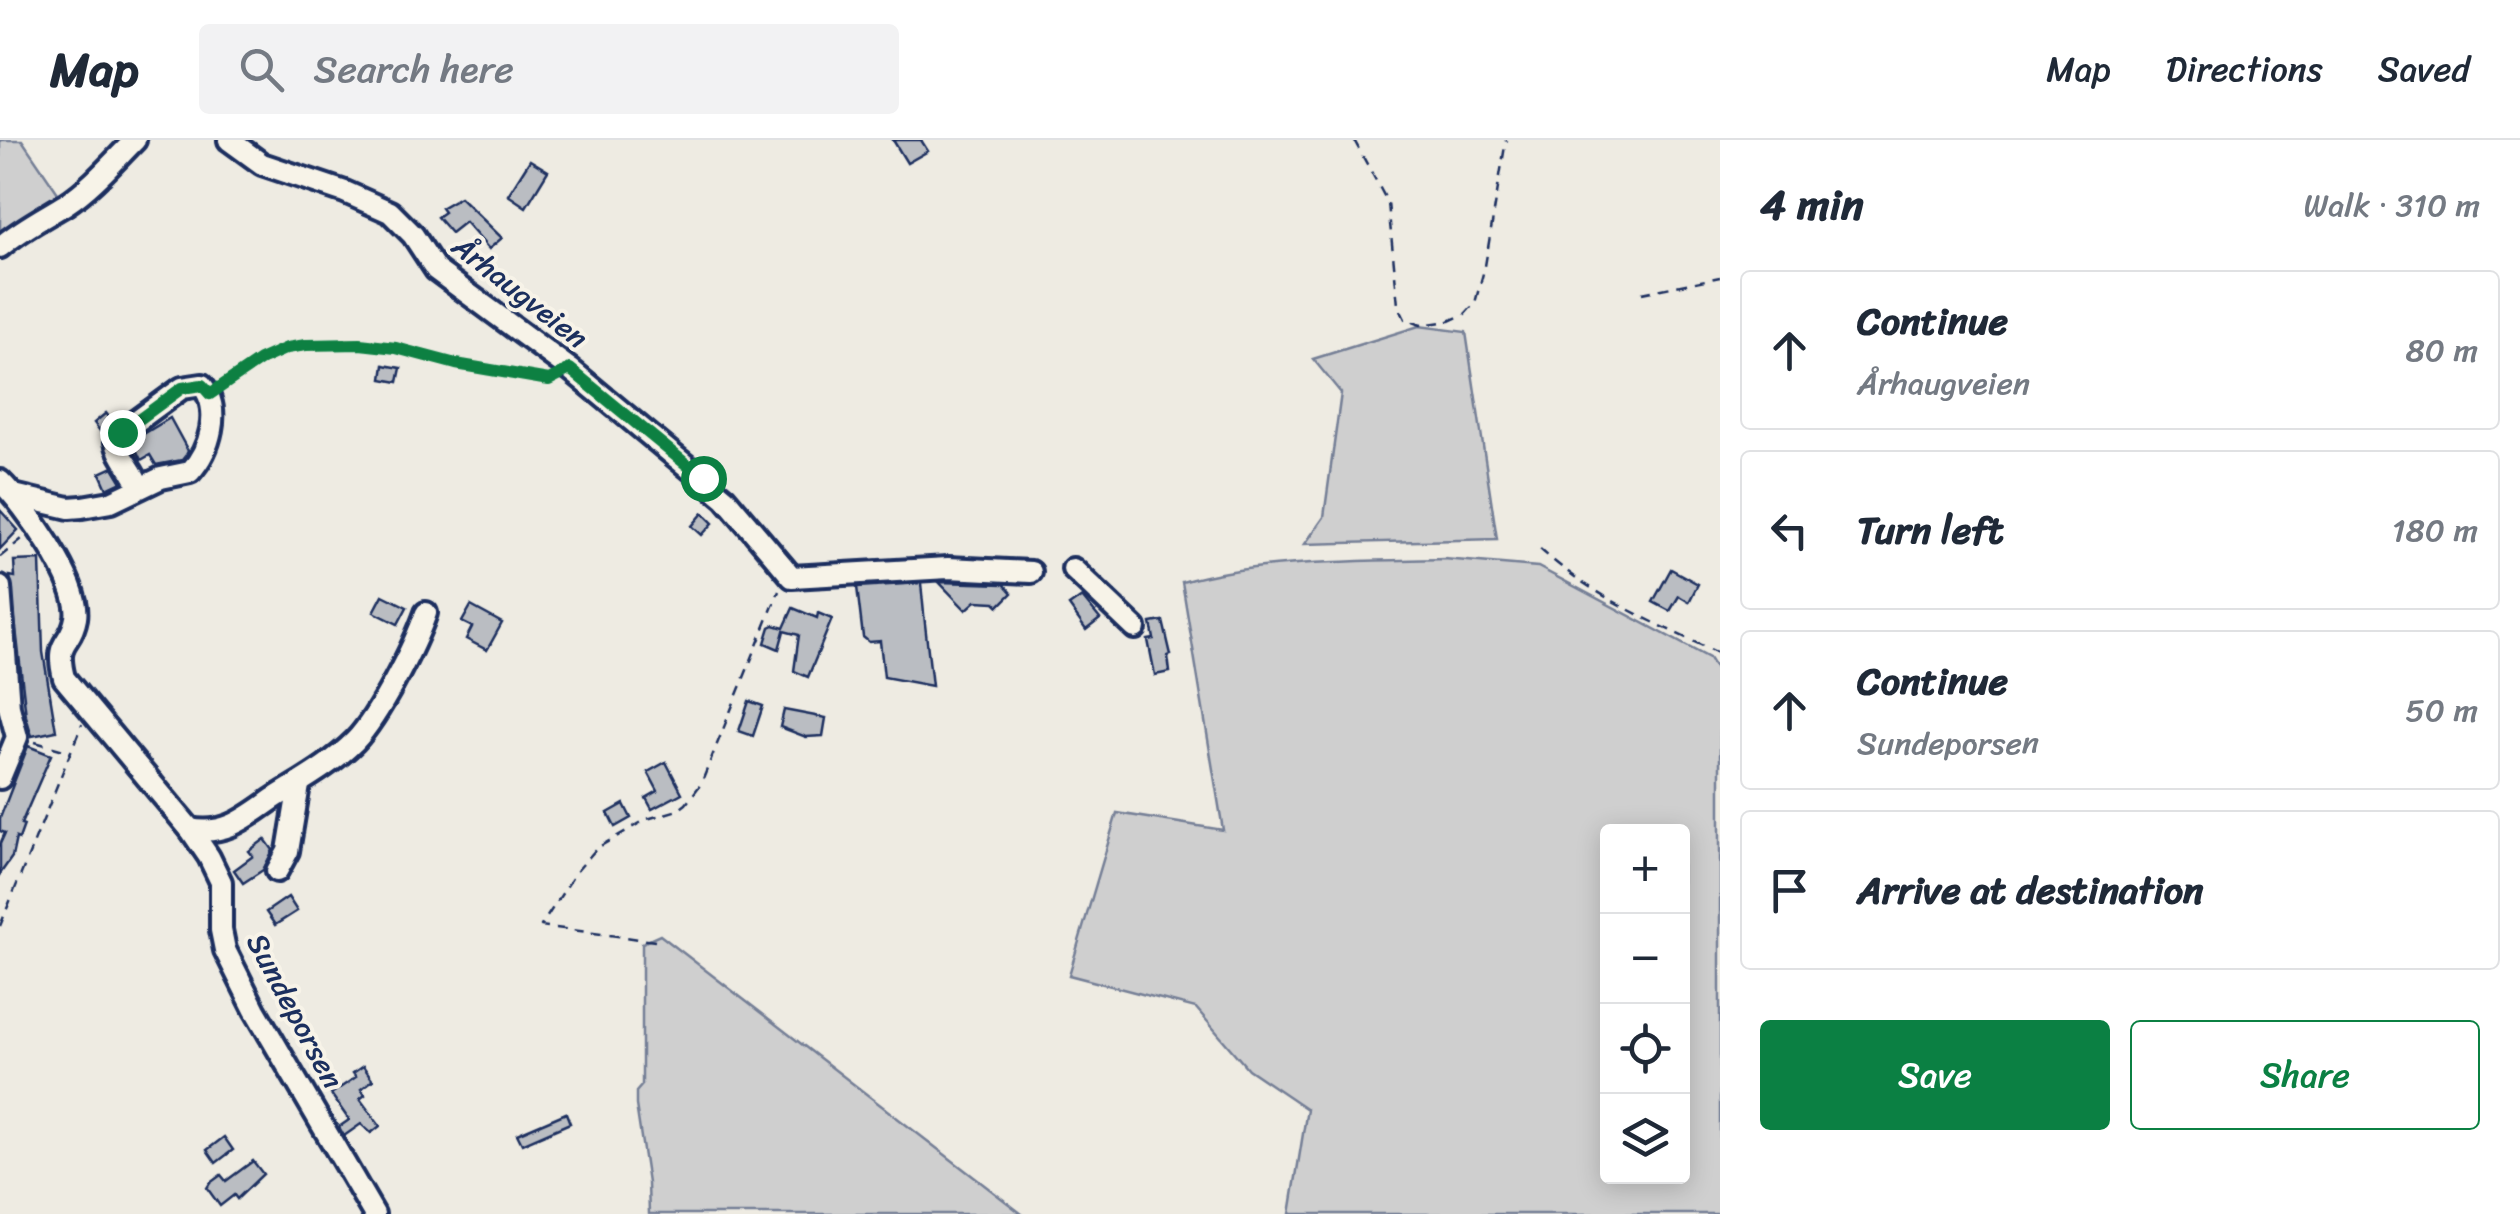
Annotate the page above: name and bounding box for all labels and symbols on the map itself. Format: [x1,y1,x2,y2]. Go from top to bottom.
street label: Århaugveien [439,220,601,363]
route end [100,410,146,456]
route start [681,456,727,502]
street label: Sundeporsen [231,923,359,1099]

